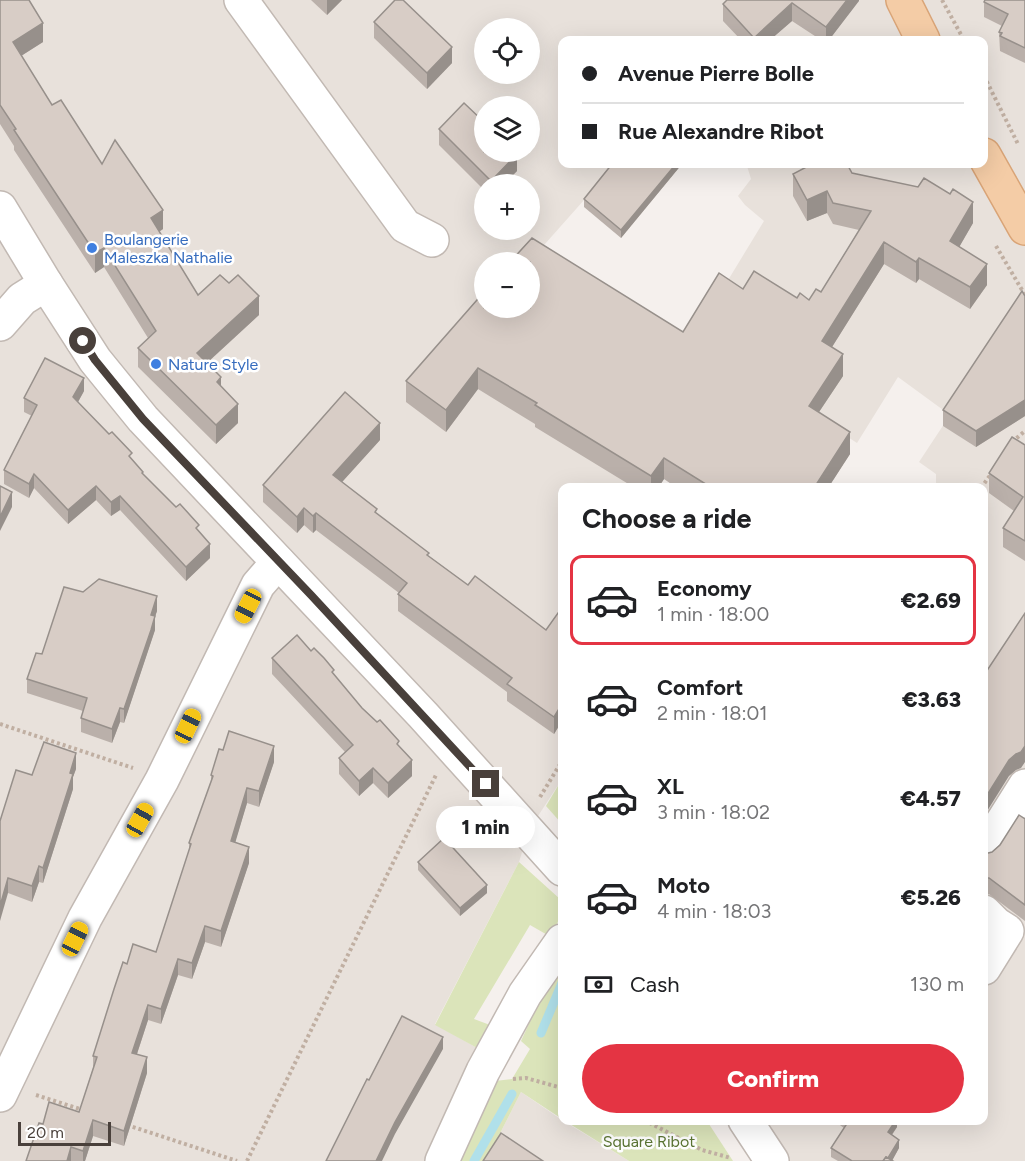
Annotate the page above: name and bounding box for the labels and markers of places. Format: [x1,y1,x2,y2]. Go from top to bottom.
place label: Boulangerie Maleszka Nathalie [104,230,233,267]
marker: Boulangerie Maleszka Nathalie [85,241,99,255]
place label: Nature Style [168,355,258,374]
marker: Nature Style [149,357,163,371]

